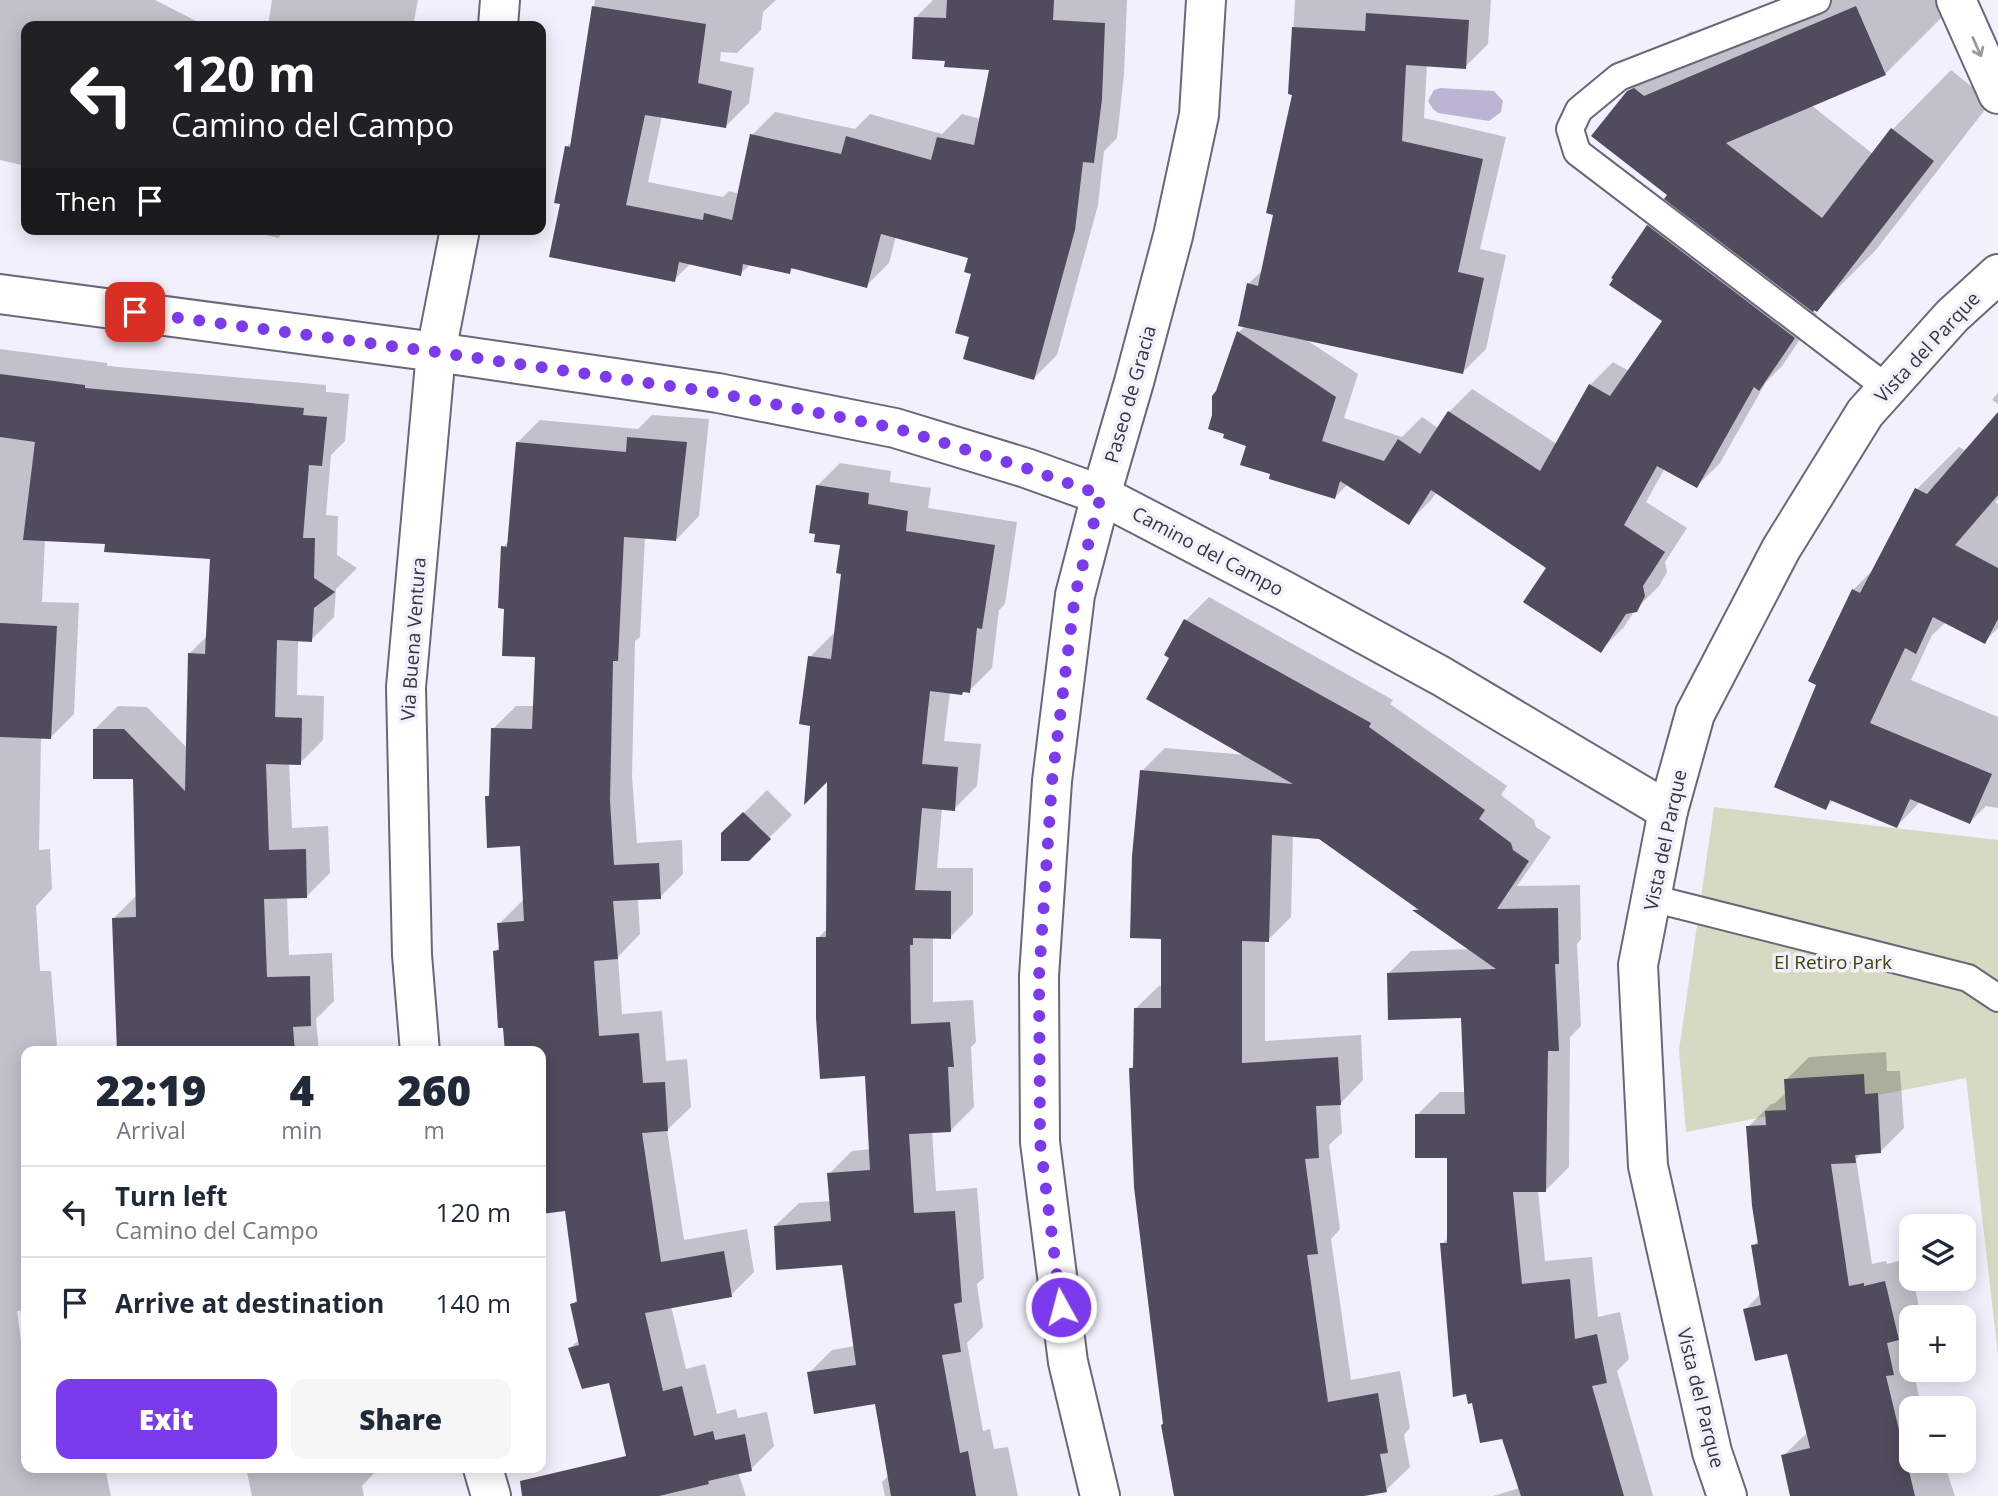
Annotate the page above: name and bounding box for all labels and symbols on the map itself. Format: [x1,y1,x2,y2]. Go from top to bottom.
one-way arrow [1971,36,1984,57]
pin [105,282,165,342]
street label: Vista del Parque [1869,286,1985,408]
street label: Paseo de Gracia [1098,322,1162,466]
street label: Camino del Campo [1128,500,1288,602]
street label: Via Buena Ventura [394,556,432,722]
street label: Vista del Parque [1637,767,1693,913]
park label: El Retiro Park [1774,949,1892,975]
position arrow [1024,1270,1098,1344]
street label: Vista del Parque [1671,1325,1731,1471]

